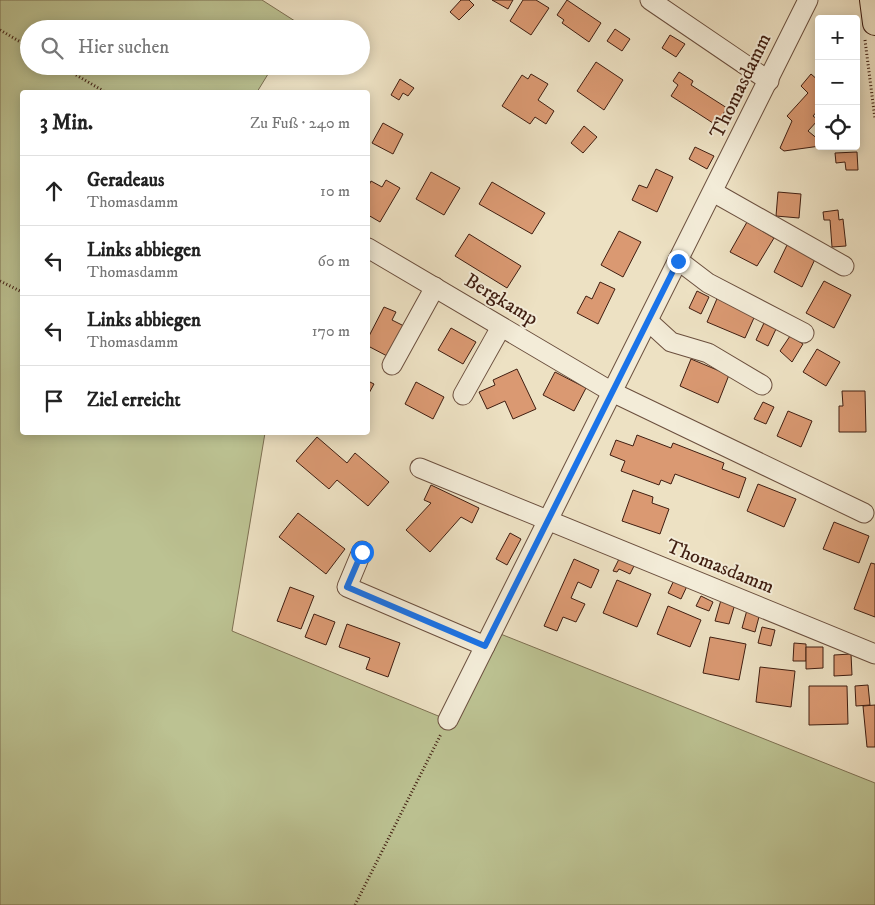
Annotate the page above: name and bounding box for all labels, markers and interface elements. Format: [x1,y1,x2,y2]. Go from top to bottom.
map controls [815,15,860,150]
button: + [815,15,860,60]
search box [20,20,370,75]
street label: Thomasdamm [705,29,777,143]
icon: search [38,34,66,62]
text: Hier suchen [78,36,169,59]
button: − [815,60,860,105]
button: locate [815,105,860,150]
text: 3 Min. [40,110,93,136]
text: Zu Fuß · 240 m [250,113,350,133]
text: Geradeaus [87,169,164,192]
icon: ahead [40,177,68,205]
text: 10 m [320,181,350,201]
text: Thomasdamm [87,192,178,212]
text: Links abbiegen [87,239,201,262]
icon: left [40,247,68,275]
route end [667,250,690,273]
text: 60 m [318,251,350,271]
text: Thomasdamm [87,262,178,282]
street label: Bergkamp [460,268,542,332]
text: Links abbiegen [87,309,201,332]
icon: left [40,317,68,345]
text: 170 m [312,321,350,341]
text: Thomasdamm [87,332,178,352]
icon: arrive [40,387,68,415]
text: Ziel erreicht [87,389,181,412]
street label: Thomasdamm [662,534,778,600]
route start [351,541,374,564]

